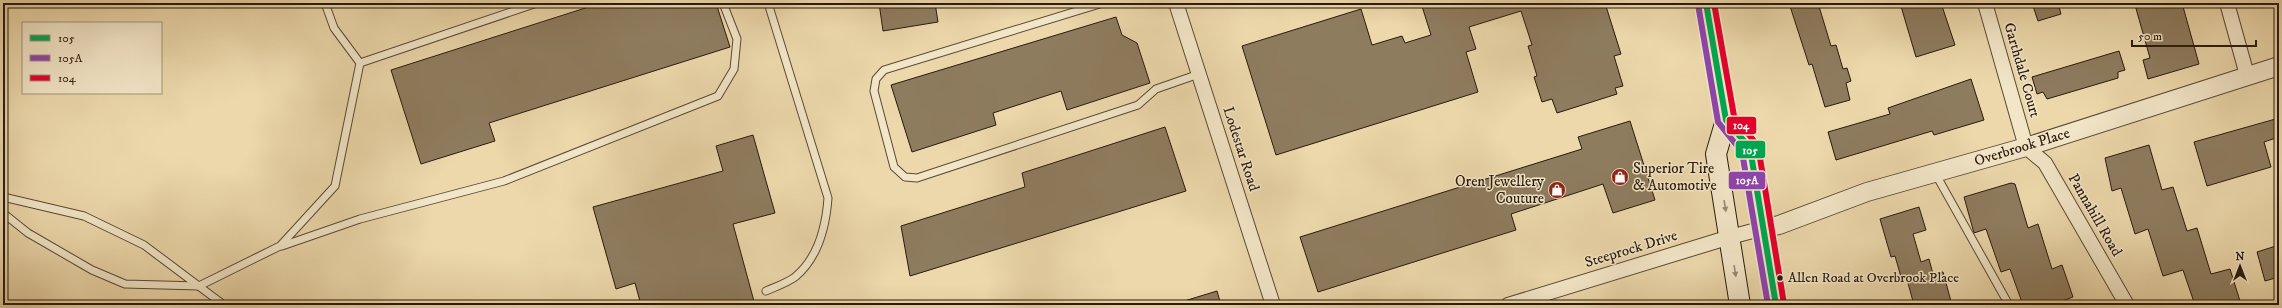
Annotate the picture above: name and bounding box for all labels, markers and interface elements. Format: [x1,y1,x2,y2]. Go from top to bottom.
street label: Garthdale Court [1999,20,2045,120]
legend [22,22,162,94]
scale bar [2132,22,2256,48]
text: 50 m [2138,29,2162,44]
text: 105 [58,31,75,46]
text: 105A [58,51,83,66]
text: 104 [58,71,77,86]
street label: Lodestar Road [1218,104,1264,194]
line badge: 104 [1726,116,1757,135]
text: 104 [1733,119,1750,133]
street label: Overbrook Place [1972,123,2072,171]
line badge: 105 [1735,140,1766,159]
text: 105 [1742,144,1758,158]
place label: Superior Tire & Automotive [1633,159,1717,195]
shop icon: Superior Tire & Automotive [1610,167,1630,187]
street label: Pannahill Road [2064,170,2127,260]
line badge: 105A [1728,171,1766,190]
place label: Oren Jewellery Couture [1455,172,1545,208]
text: 105A [1736,174,1759,188]
shop icon: Oren Jewellery Couture [1547,180,1567,200]
one-way arrow [1722,200,1728,212]
street label: Steeprock Drive [1582,226,1680,272]
north arrow [2220,246,2260,286]
text: N [2235,250,2245,264]
one-way arrow [1732,265,1738,277]
place label: Allen Road at Overbrook Place [1788,269,1959,287]
marker: Allen Road at Overbrook Place [1775,273,1785,283]

